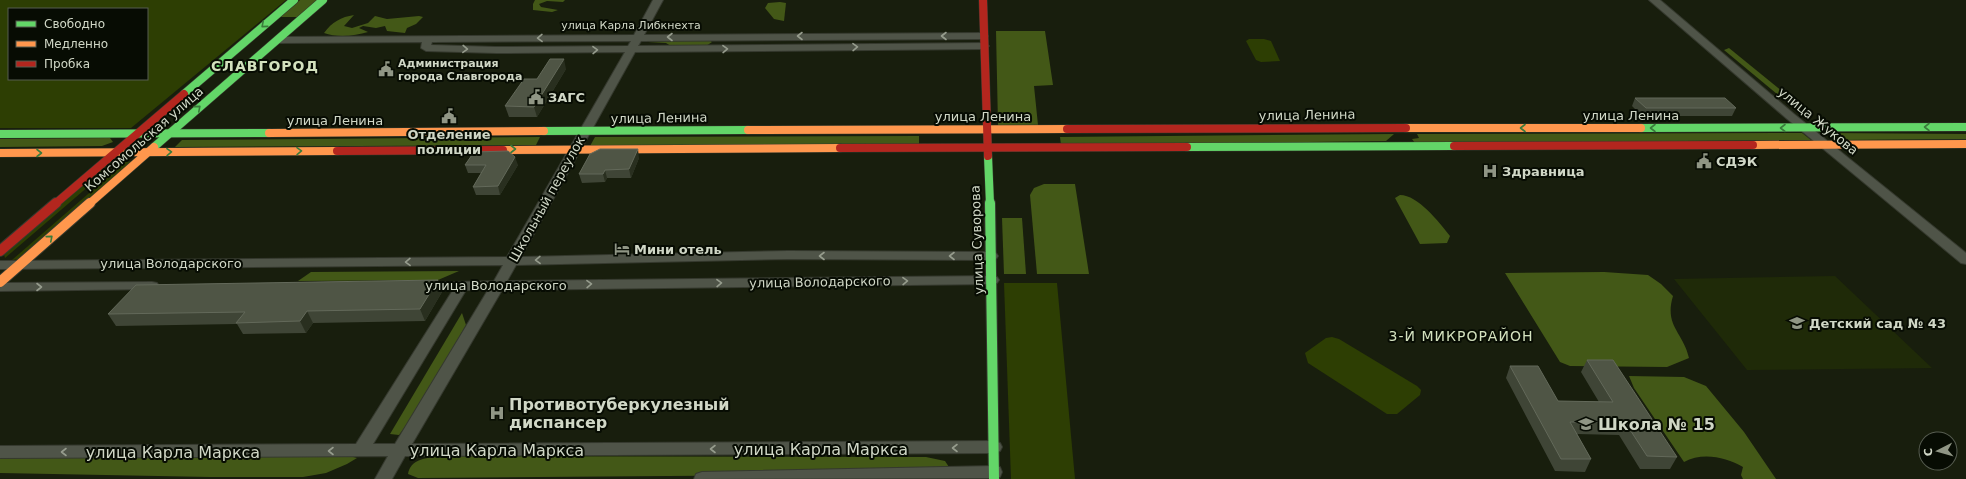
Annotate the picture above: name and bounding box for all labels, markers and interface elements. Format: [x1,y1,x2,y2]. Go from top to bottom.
legend [8,8,148,80]
text: Свободно [44,17,105,31]
street label: улица Карла Либкнехта [561,19,701,32]
one-way arrow [261,21,269,28]
one-way arrow [797,32,803,40]
one-way arrow [941,32,947,40]
one-way arrow [667,33,673,41]
one-way arrow [537,34,543,42]
text: Медленно [44,37,108,51]
one-way arrow [852,43,858,51]
one-way arrow [462,45,468,53]
one-way arrow [722,45,728,53]
one-way arrow [592,46,598,54]
text: Пробка [44,57,90,71]
place label: Администрация города Славгорода [398,57,522,83]
district label: СЛАВГОРОД [211,58,319,74]
public building icon: Администрация города Славгорода [377,60,395,78]
street label: Комсомольская улица [82,83,206,195]
street label: улица Жукова [1775,84,1861,158]
public building icon: ЗАГС [527,88,545,106]
place label: ЗАГС [548,90,585,105]
one-way arrow [194,106,201,113]
public building icon: Отделение полиции [440,107,458,125]
street label: улица Ленина [1259,107,1355,123]
street label: улица Ленина [1583,108,1679,123]
street label: улица Ленина [935,109,1031,124]
street label: улица Ленина [611,110,707,126]
street label: улица Ленина [287,113,383,128]
one-way arrow [1924,123,1930,131]
one-way arrow [1520,124,1526,132]
one-way arrow [1650,124,1656,132]
one-way arrow [1780,124,1786,132]
place label: Отделение полиции [407,127,491,157]
street label: Школьный переулок [506,133,588,265]
one-way arrow [510,145,516,153]
one-way arrow [296,147,302,155]
one-way arrow [166,148,172,157]
one-way arrow [36,149,42,157]
public building icon: СДЭК [1695,152,1713,170]
place label: СДЭК [1716,154,1758,169]
hospital icon: Здравница [1481,162,1499,180]
place label: Здравница [1502,164,1585,179]
street label: улица Суворова [968,185,986,295]
one-way arrow [46,235,53,242]
hotel icon: Мини отель [613,240,631,258]
place label: Мини отель [634,242,722,257]
one-way arrow [819,252,825,260]
one-way arrow [949,252,955,260]
street label: улица Володарского [100,256,242,271]
one-way arrow [535,256,541,264]
one-way arrow [405,258,411,266]
street label: улица Володарского [749,273,891,291]
one-way arrow [902,277,908,285]
street label: улица Володарского [425,278,567,293]
one-way arrow [716,279,722,287]
one-way arrow [586,280,592,289]
one-way arrow [36,283,42,291]
school or university icon: Детский сад № 43 [1788,314,1806,332]
place label: Детский сад № 43 [1809,316,1946,331]
district label: 3-Й МИКРОРАЙОН [1389,327,1533,344]
place label: Противотуберкулезный диспансер [509,395,730,432]
hospital icon: Противотуберкулезный диспансер [488,404,506,422]
school or university icon: Школа № 15 [1577,415,1595,433]
place label: Школа № 15 [1598,415,1715,434]
north arrow [1918,431,1958,471]
street label: улица Карла Маркса [734,440,908,459]
street label: улица Карла Маркса [410,441,584,460]
street label: улица Карла Маркса [86,443,260,462]
one-way arrow [952,444,958,452]
one-way arrow [710,445,716,453]
one-way arrow [328,447,334,455]
text: С [1922,447,1935,457]
one-way arrow [61,448,67,456]

